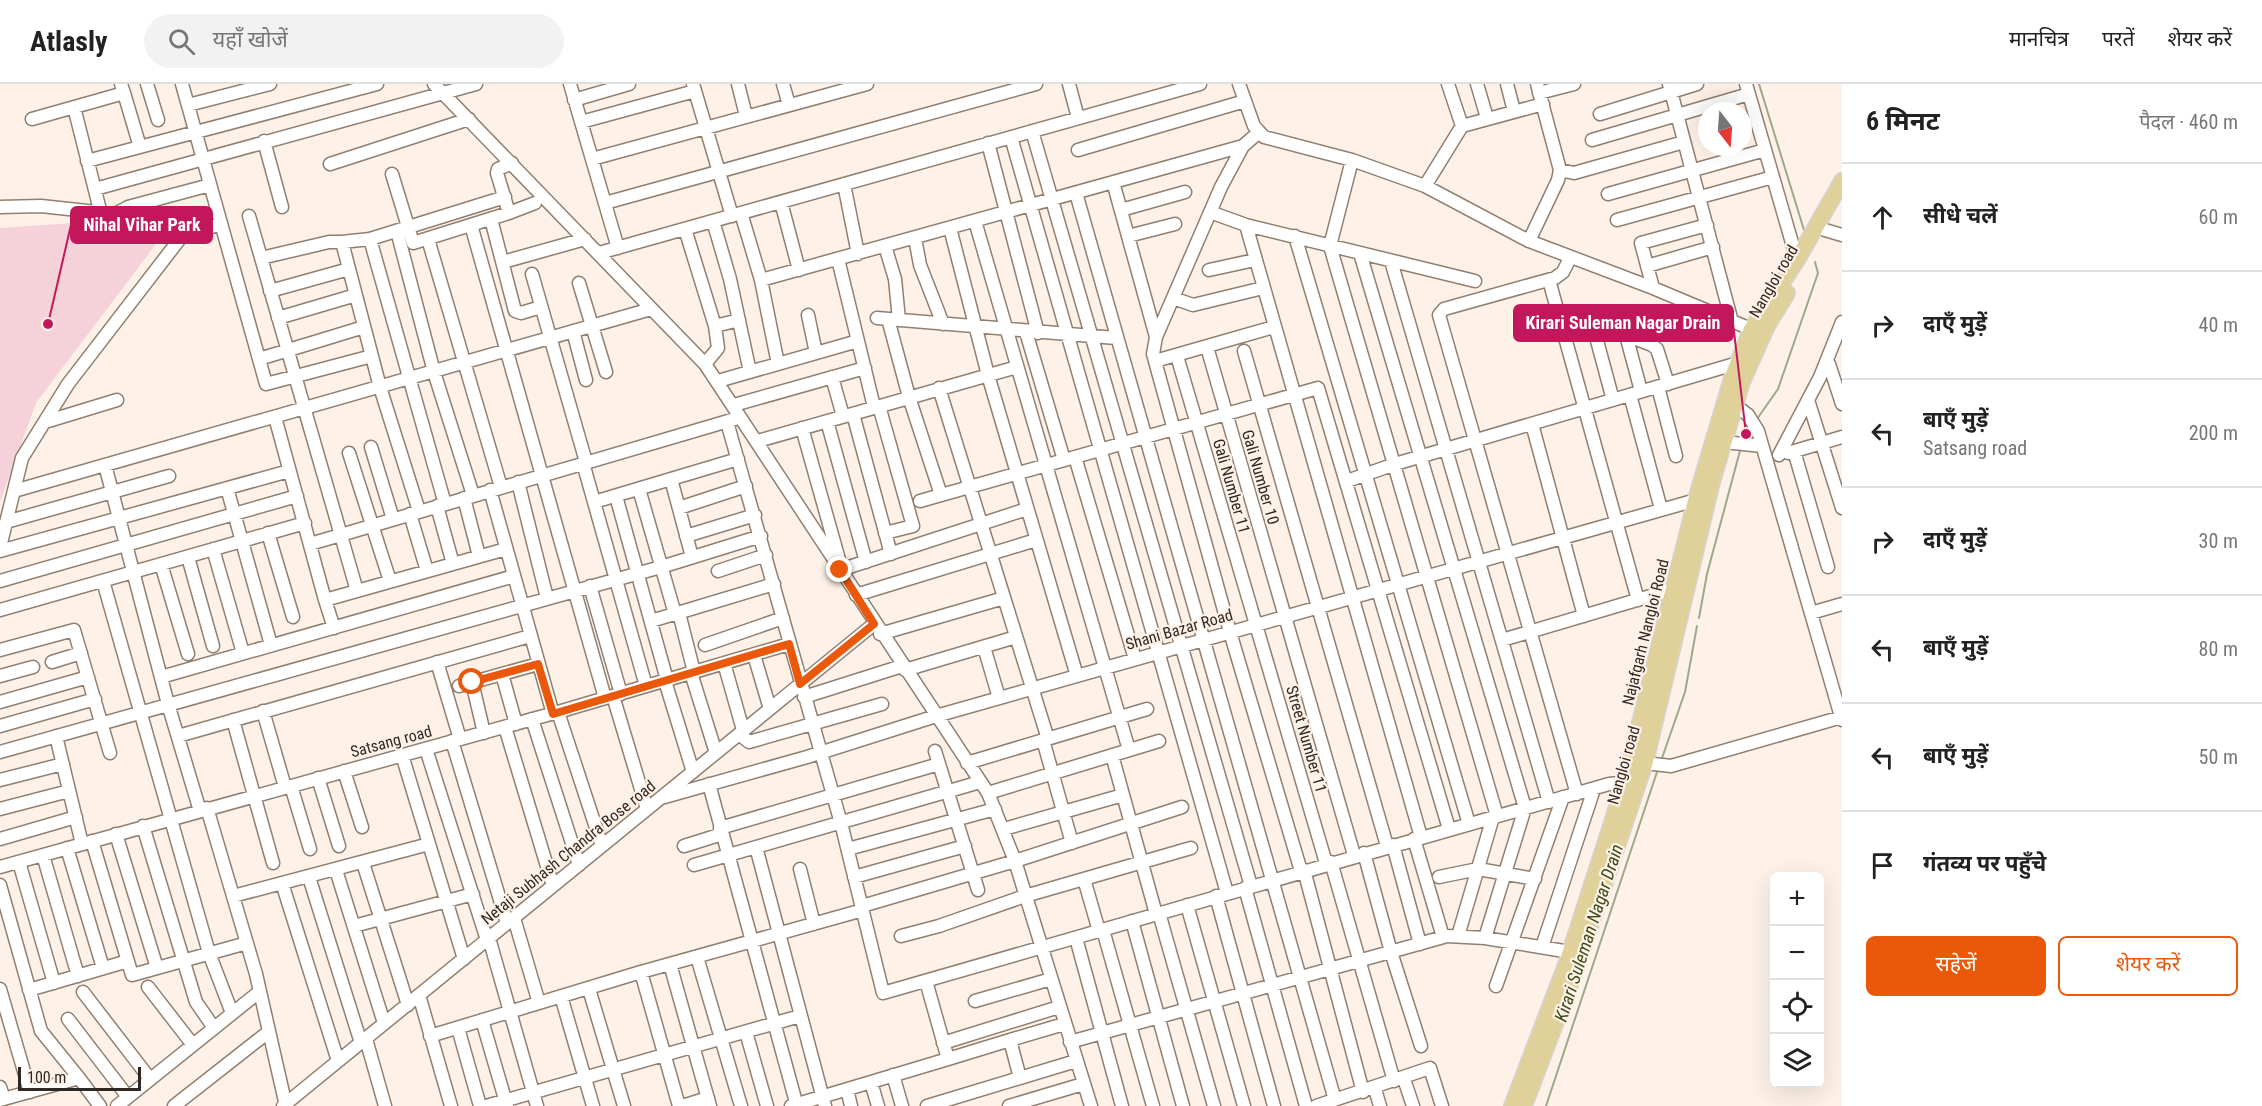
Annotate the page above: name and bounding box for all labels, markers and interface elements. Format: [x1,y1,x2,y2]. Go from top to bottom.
search box [144,14,564,68]
text: Atlasly [30,25,108,58]
icon: search [165,25,198,58]
text: यहाँ खोजें [213,27,288,52]
text: मानचित्र [2009,27,2069,51]
text: परतें [2102,27,2134,51]
text: शेयर करें [2167,27,2232,51]
north arrow [1698,102,1752,156]
text: 6 मिनट [1866,106,1940,136]
text: पैदल · 460 m [2139,110,2238,134]
icon: ahead [1866,201,1899,234]
text: सीधे चलें [1923,203,1997,228]
text: 60 m [2199,205,2238,229]
callout: Nihal Vihar Park [71,207,212,243]
text: Nihal Vihar Park [83,214,201,235]
street label: Nangloi road [1745,242,1802,321]
callout: Kirari Suleman Nagar Drain [1514,305,1733,341]
icon: right [1866,309,1899,342]
text: दाएँ मुड़ें [1923,311,1987,336]
text: Kirari Suleman Nagar Drain [1526,312,1720,333]
text: 40 m [2199,313,2238,337]
text: बाएँ मुड़ें [1923,407,1988,432]
icon: left [1866,417,1899,450]
text: 200 m [2189,421,2238,445]
street label: Gali Number 10 [1238,428,1283,527]
text: Satsang road [1923,436,2027,460]
street label: Gali Number 11 [1209,437,1254,536]
icon: right [1866,525,1899,558]
text: दाएँ मुड़ें [1923,527,1987,552]
text: 30 m [2199,529,2238,553]
route end [826,556,852,582]
street label: Najafgarh Nangloi Road [1618,557,1673,707]
street label: Shani Bazar Road [1123,605,1235,654]
icon: left [1866,633,1899,666]
text: बाएँ मुड़ें [1923,635,1988,660]
text: 80 m [2199,637,2238,661]
route start [458,668,484,694]
street label: Street Number 11 [1282,683,1331,795]
street label: Satsang road [348,722,434,761]
street label: Nangloi road [1603,724,1644,807]
icon: left [1866,741,1899,774]
text: बाएँ मुड़ें [1923,743,1988,768]
text: 50 m [2199,745,2238,769]
street label: Netaji Subhash Chandra Bose road [477,776,659,928]
water label: Kirari Suleman Nagar Drain [1550,841,1627,1024]
icon: arrive [1866,849,1899,882]
text: गंतव्य पर पहुँचे [1923,851,2046,876]
map controls [1770,872,1824,1088]
button: + [1770,872,1824,926]
button: − [1770,926,1824,980]
button: सहेजें [1866,936,2046,996]
button: शेयर करें [2058,936,2238,996]
button: locate [1770,980,1824,1034]
button: layers [1770,1034,1824,1088]
scale bar [18,1064,141,1092]
text: 100 m [27,1068,66,1087]

